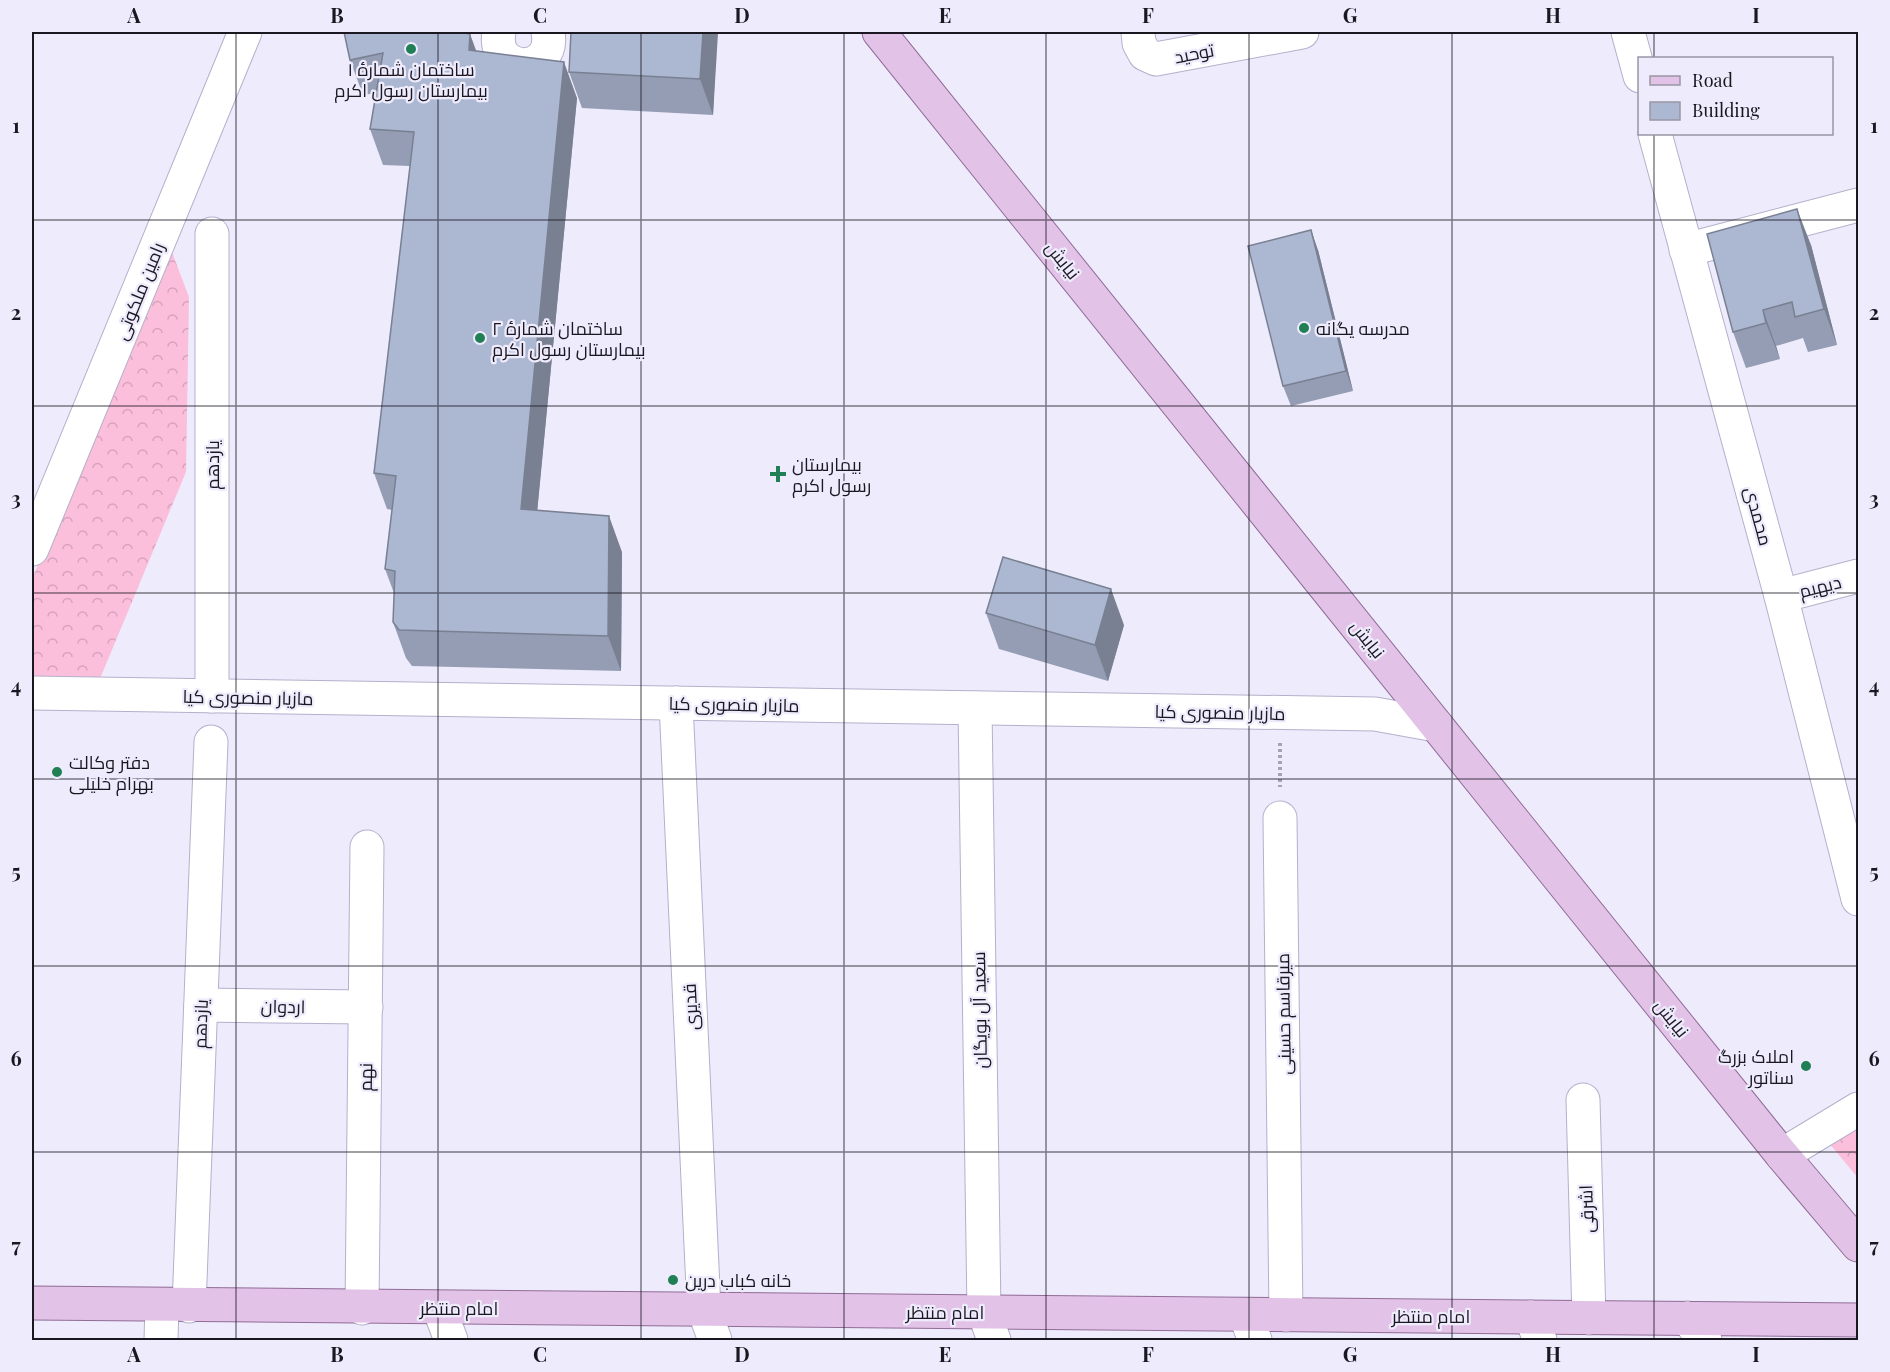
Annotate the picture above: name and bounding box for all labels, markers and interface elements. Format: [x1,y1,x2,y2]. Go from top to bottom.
text: A [126,1,141,28]
text: B [330,1,344,28]
text: C [533,1,547,28]
text: D [734,1,750,28]
text: E [939,1,951,28]
text: F [1142,1,1154,28]
text: G [1343,1,1358,28]
text: H [1545,1,1561,28]
text: I [1752,1,1760,28]
street label: توحید [1172,37,1216,69]
marker: ساختمان شمارهٔ ۱ بیمارستان رسول اکرم [404,42,418,56]
place label: ساختمان شمارهٔ ۱ بیمارستان رسول اکرم [334,57,488,103]
legend [1638,57,1833,135]
text: Road [1692,68,1733,92]
text: Building [1692,98,1760,122]
text: 1 [12,111,20,138]
text: 1 [1870,111,1878,138]
street label: نیایش [1040,236,1086,284]
street label: رامین ملکوتی [108,239,170,343]
text: 2 [11,298,21,325]
text: 2 [1869,298,1879,325]
place label: ساختمان شمارهٔ ۲ بیمارستان رسول اکرم [492,316,646,362]
place label: مدرسه یگانه [1316,316,1410,340]
marker: مدرسه یگانه [1297,321,1311,335]
marker: ساختمان شمارهٔ ۲ بیمارستان رسول اکرم [473,331,487,345]
street label: یازدهم [200,440,225,490]
place label: بیمارستان رسول اکرم [792,452,871,498]
marker: بیمارستان رسول اکرم [769,465,787,483]
text: 3 [11,484,21,511]
street label: محمدی [1740,484,1778,548]
text: 3 [1869,484,1879,511]
street label: دیهیم [1796,569,1844,604]
street label: نیایش [1345,615,1391,663]
text: 4 [11,671,21,698]
text: 4 [1869,671,1879,698]
street label: مازیار منصوری کیا [182,684,314,710]
street label: مازیار منصوری کیا [668,691,800,717]
street label: مازیار منصوری کیا [1154,699,1286,725]
place label: دفتر وکالت بهرام خلیلی [69,750,154,796]
marker: دفتر وکالت بهرام خلیلی [50,765,64,779]
text: 5 [11,857,21,884]
text: 5 [1869,857,1879,884]
street label: سعید آل بویگان [966,951,992,1069]
street label: میرقاسم حسینی [1270,953,1297,1075]
street label: قدیری [677,983,703,1031]
street label: اردوان [260,994,306,1018]
street label: نیایش [1649,994,1695,1042]
street label: یازدهم [187,999,214,1049]
text: 6 [10,1044,22,1071]
place label: املاک بزرگ سناتور [1718,1044,1794,1089]
text: 6 [1868,1044,1880,1071]
marker: املاک بزرگ سناتور [1799,1059,1813,1073]
street label: نهم [353,1063,378,1092]
street label: اشرقی [1573,1185,1599,1233]
text: 7 [11,1231,21,1258]
text: 7 [1869,1231,1879,1258]
place label: خانه کباب درین [685,1268,791,1292]
marker: خانه کباب درین [666,1273,680,1287]
street label: امام منتظر [419,1296,498,1321]
street label: امام منتظر [905,1300,984,1325]
street label: امام منتظر [1391,1304,1470,1329]
text: A [126,1340,141,1367]
text: B [330,1340,344,1367]
text: C [533,1340,547,1367]
text: D [734,1340,750,1367]
text: E [939,1340,951,1367]
text: F [1142,1340,1154,1367]
text: G [1343,1340,1358,1367]
text: H [1545,1340,1561,1367]
text: I [1752,1340,1760,1367]

